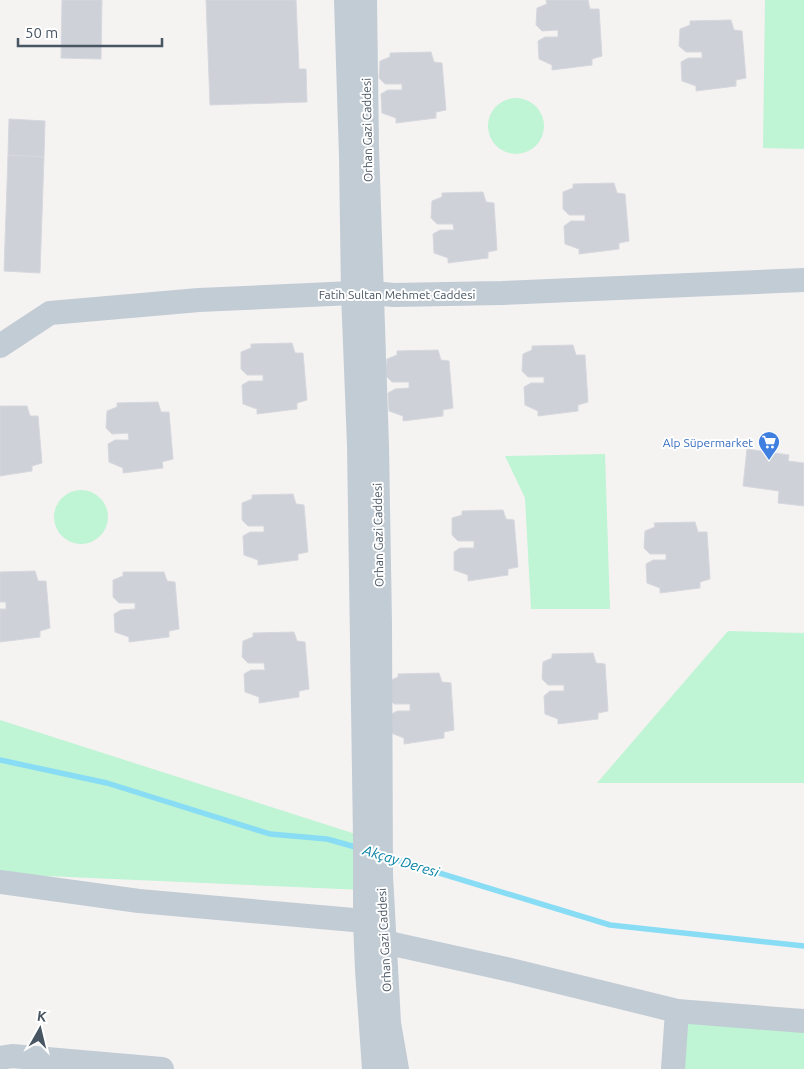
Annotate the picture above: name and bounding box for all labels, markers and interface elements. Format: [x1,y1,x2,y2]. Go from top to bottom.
scale bar [18,15,161,47]
text: 50 m [25,24,58,41]
street label: Orhan Gazi Caddesi [360,78,374,182]
street label: Fatih Sultan Mehmet Caddesi [319,288,475,301]
supermarket icon: Alp Süpermarket [757,430,781,461]
place label: Alp Süpermarket [663,436,753,449]
street label: Orhan Gazi Caddesi [371,483,385,587]
water label: Akçay Deresi [360,842,441,880]
street label: Orhan Gazi Caddesi [375,888,393,992]
north arrow [15,1004,65,1054]
text: K [36,1008,48,1025]

